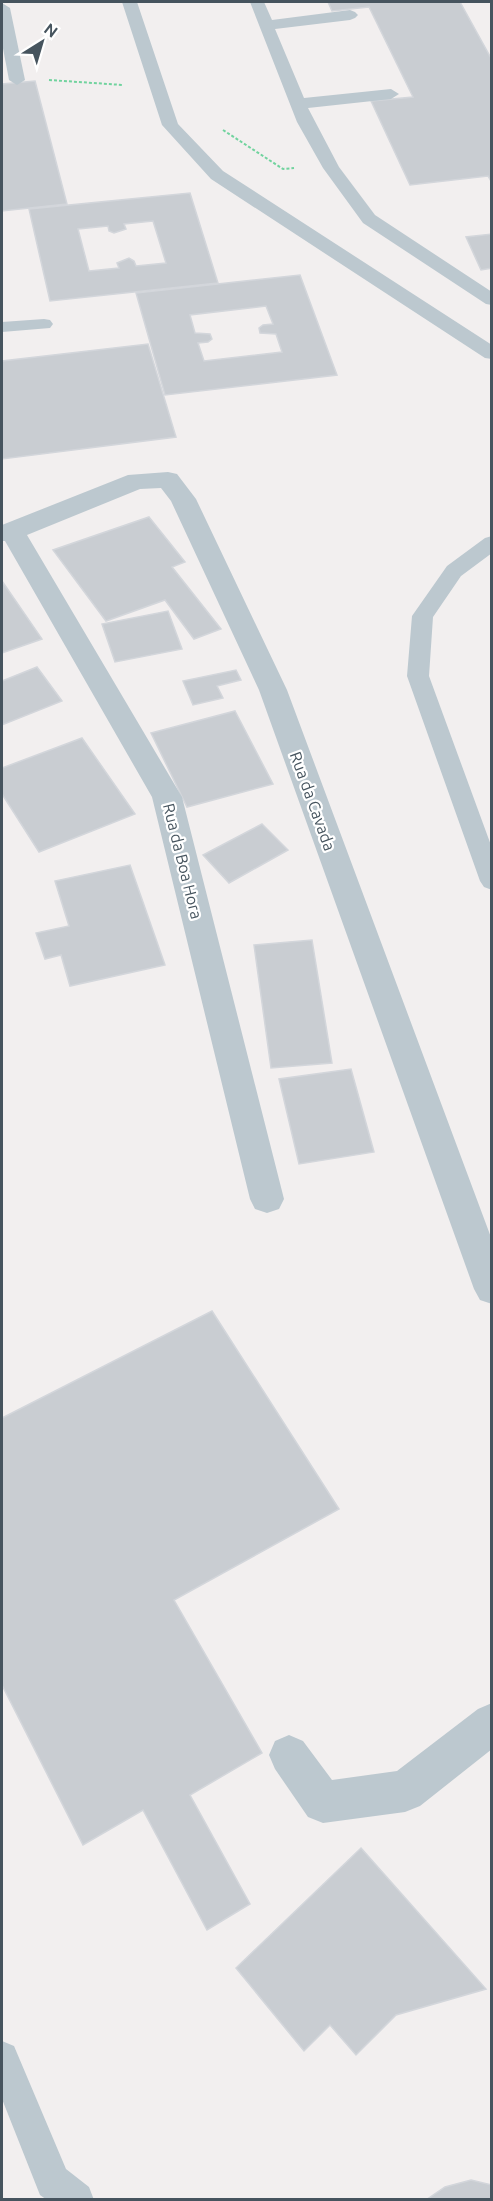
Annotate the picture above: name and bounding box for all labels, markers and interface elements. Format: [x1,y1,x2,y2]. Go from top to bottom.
north arrow [12,12,72,72]
text: N [41,19,61,41]
street label: Rua da Cavada [287,749,339,853]
street label: Rua da Boa Hora [160,801,206,921]

